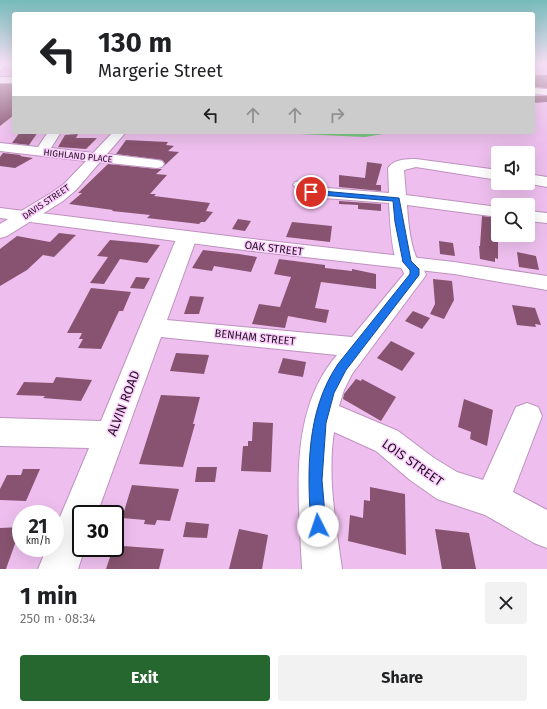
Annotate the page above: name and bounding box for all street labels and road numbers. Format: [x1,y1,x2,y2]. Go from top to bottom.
street label: HIGHLAND PLACE [43,147,113,165]
street label: DAVIS STREET [20,182,72,221]
street label: OAK STREET [244,238,304,259]
street label: BENHAM STREET [214,327,296,348]
street label: ALVIN ROAD [104,368,143,438]
street label: LOIS STREET [379,436,446,489]

